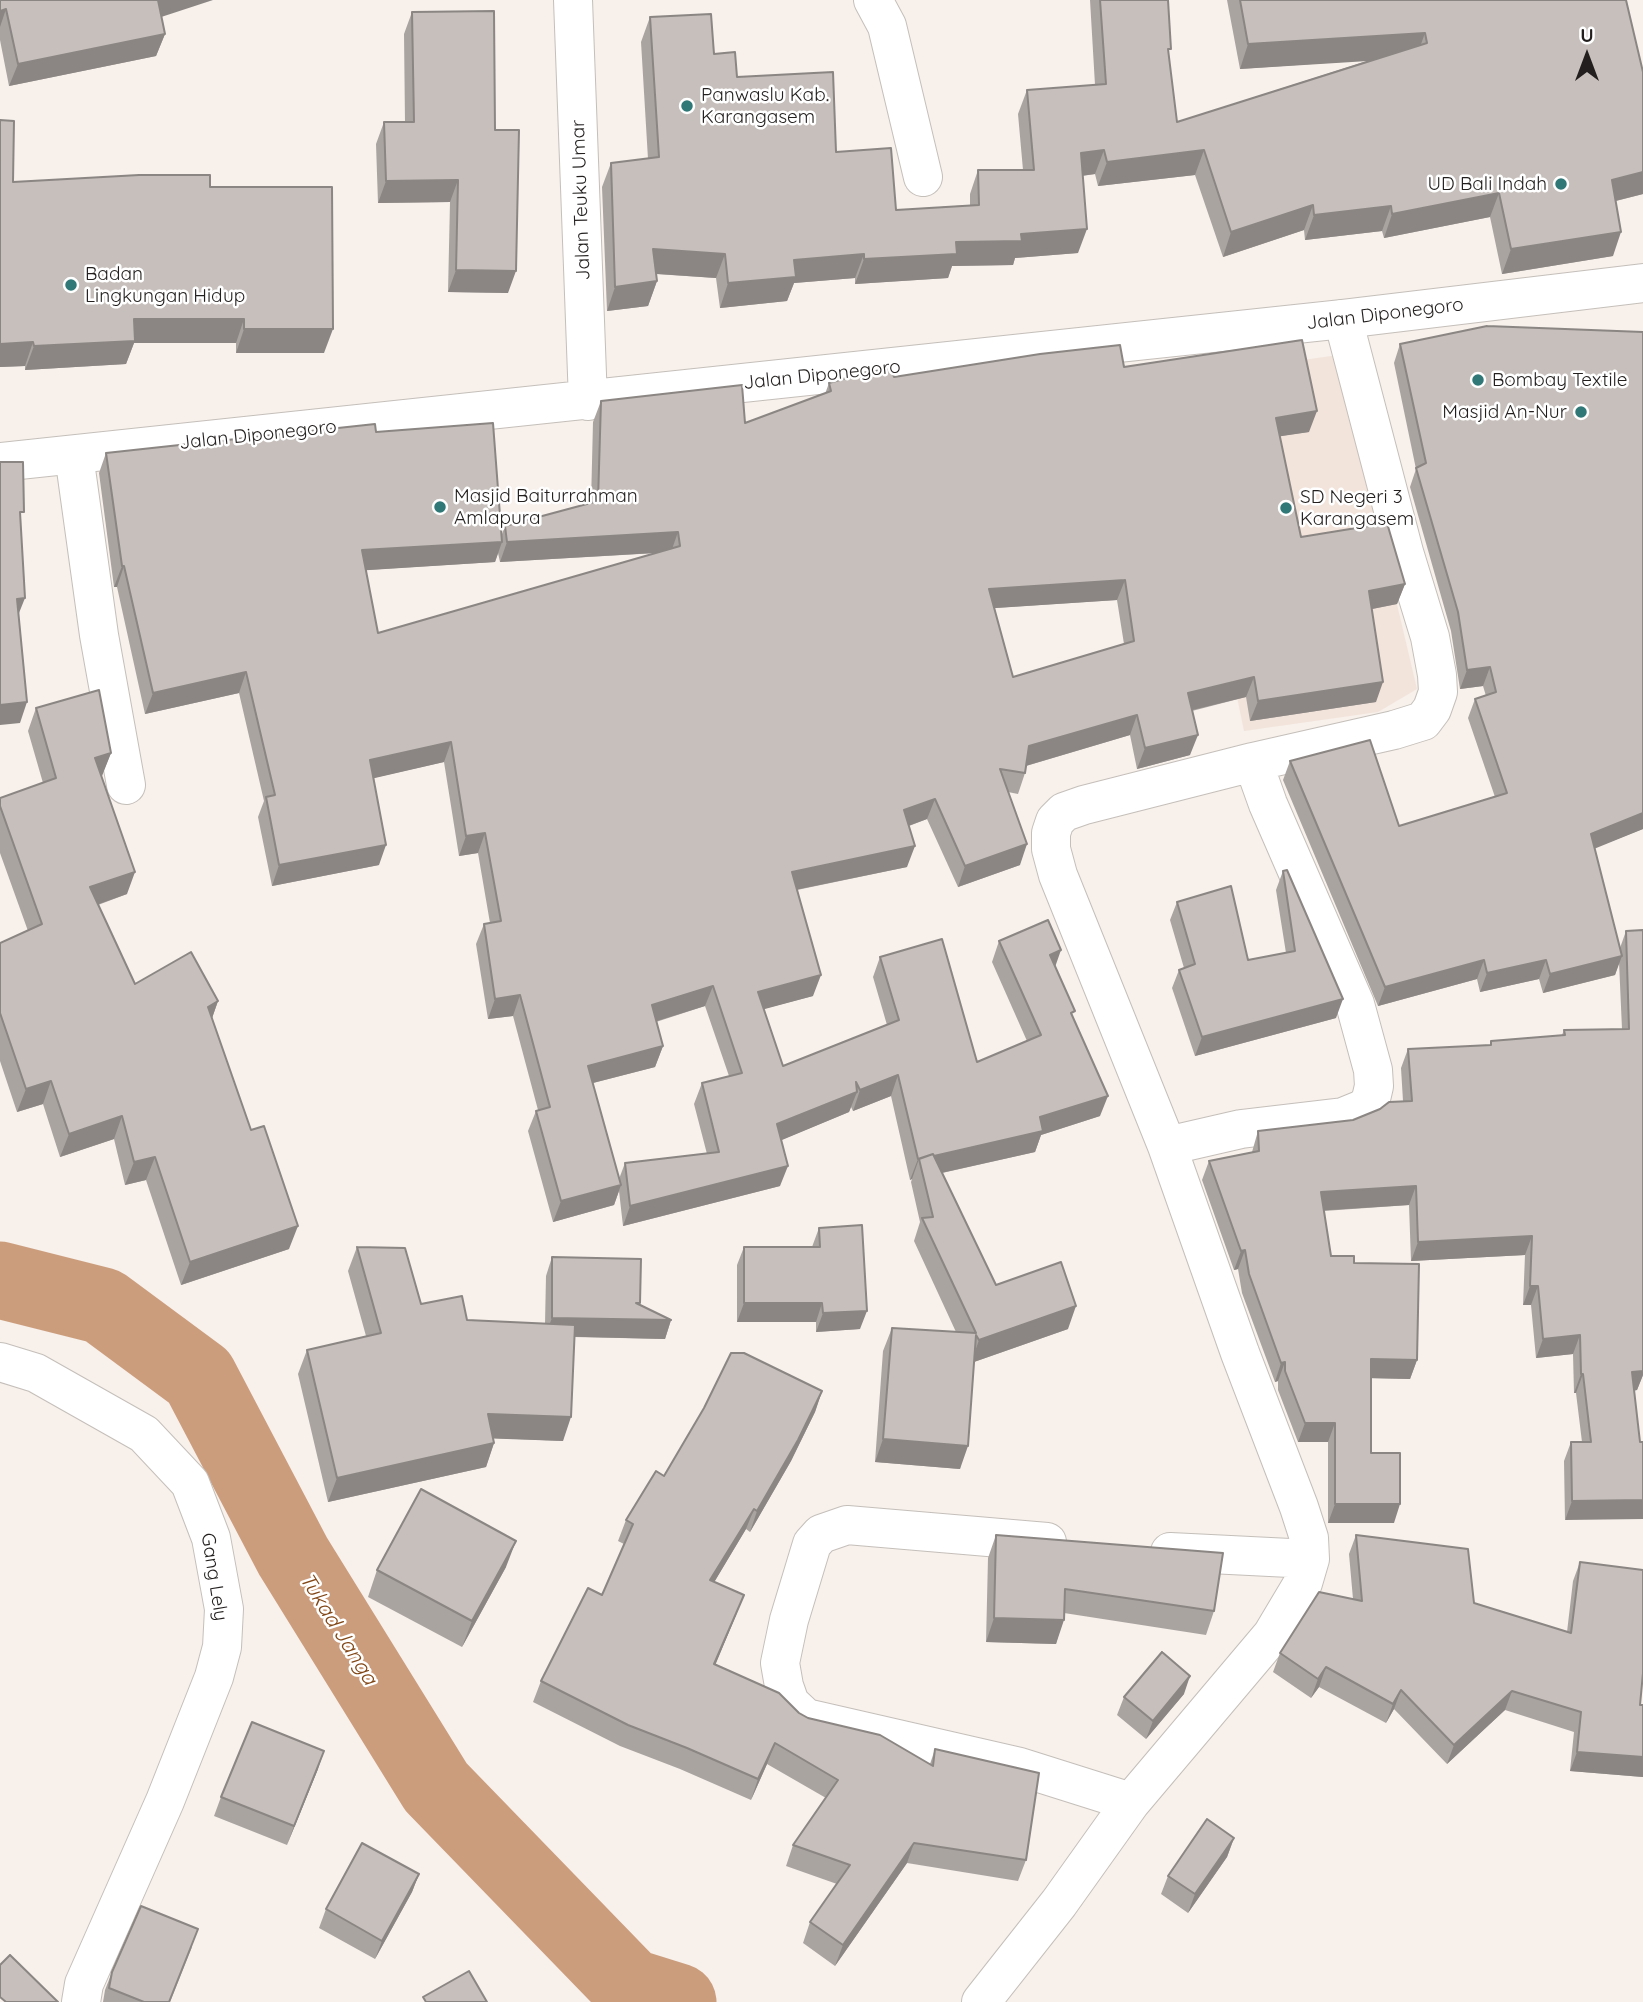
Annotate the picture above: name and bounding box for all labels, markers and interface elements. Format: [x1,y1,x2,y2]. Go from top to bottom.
north arrow [1552,21,1622,91]
text: U [1580,23,1594,47]
place label: Panwaslu Kab. Karangasem [701,84,829,128]
marker: Panwaslu Kab. Karangasem [679,98,695,114]
street label: Jalan Teuku Umar [567,119,595,281]
place label: UD Bali Indah [1428,173,1547,195]
marker: UD Bali Indah [1553,176,1569,192]
place label: Badan Lingkungan Hidup [85,263,245,307]
marker: Badan Lingkungan Hidup [63,277,79,293]
street label: Jalan Diponegoro [1305,293,1465,335]
street label: Jalan Diponegoro [742,355,902,395]
place label: Bombay Textile [1492,369,1628,391]
marker: Bombay Textile [1470,372,1486,388]
place label: Masjid An-Nur [1442,401,1567,423]
marker: Masjid An-Nur [1573,404,1589,420]
street label: Jalan Diponegoro [178,415,338,455]
place label: Masjid Baiturrahman Amlapura [454,485,638,529]
place label: SD Negeri 3 Karangasem [1300,486,1414,530]
marker: Masjid Baiturrahman Amlapura [432,499,448,515]
marker: SD Negeri 3 Karangasem [1278,500,1294,516]
street label: Gang Lely [196,1531,232,1623]
water label: Tukad Janga [294,1568,382,1690]

